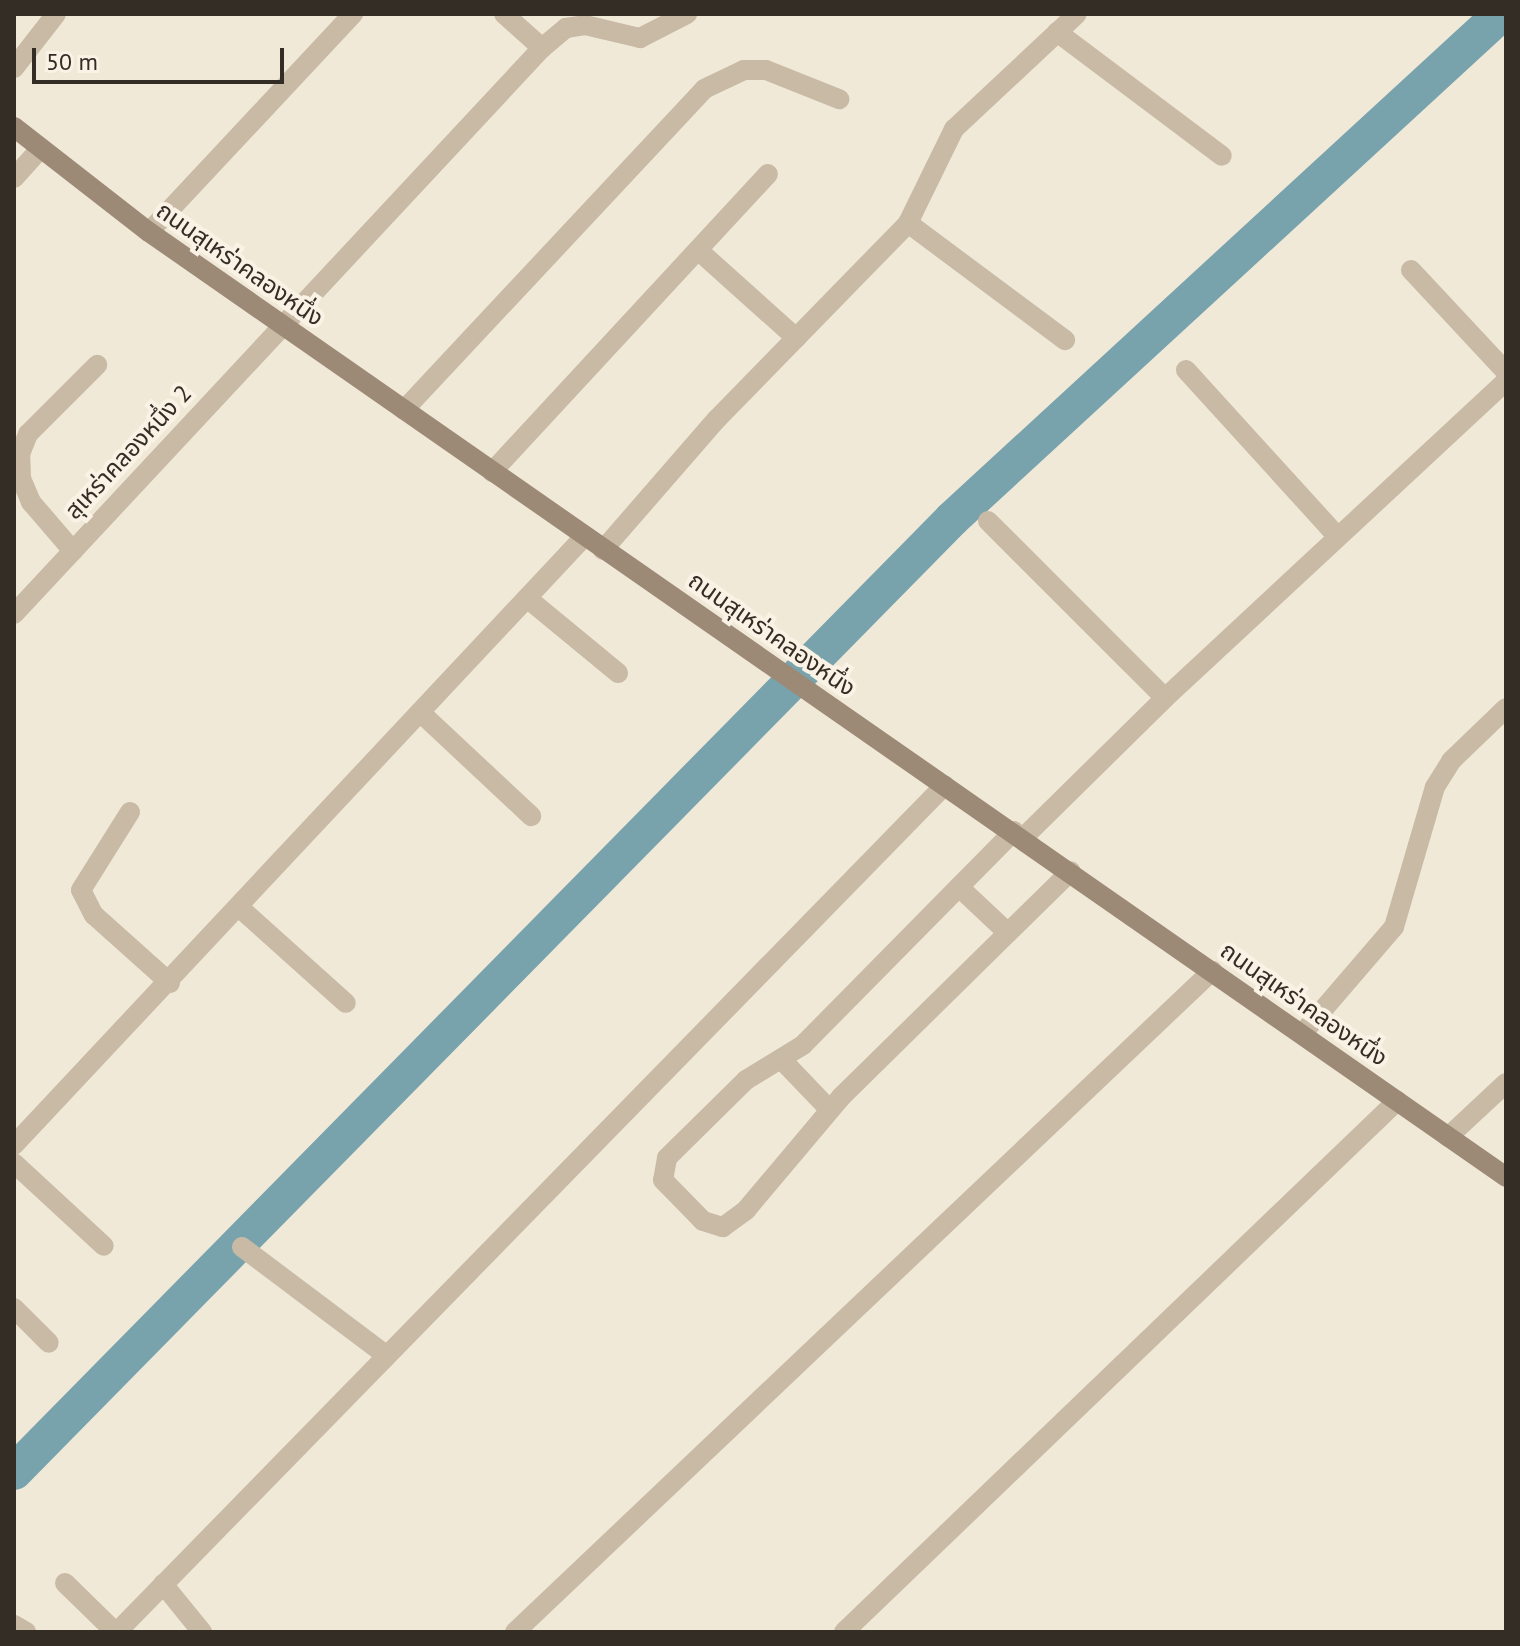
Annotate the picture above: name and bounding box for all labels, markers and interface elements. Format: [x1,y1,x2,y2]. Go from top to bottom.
scale bar [36,32,288,82]
text: 50 m [46,46,98,77]
street label: ถนนสุเหร่าคลองหนึ่ง [151,196,329,332]
street label: สุเหร่าคลองหนึ่ง 2 [59,379,197,525]
street label: ถนนสุเหร่าคลองหนึ่ง [683,566,861,702]
street label: ถนนสุเหร่าคลองหนึ่ง [1215,936,1393,1072]

